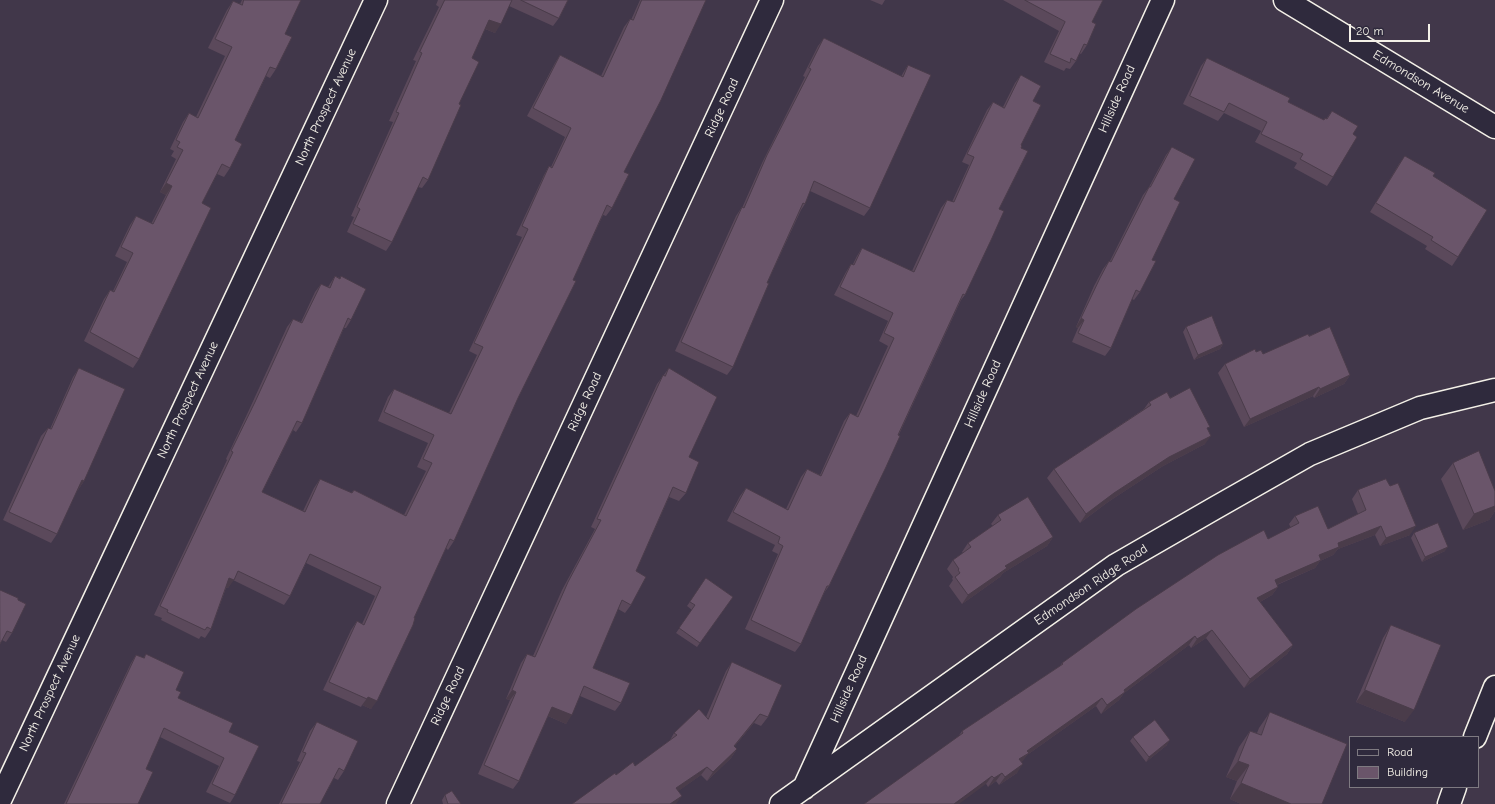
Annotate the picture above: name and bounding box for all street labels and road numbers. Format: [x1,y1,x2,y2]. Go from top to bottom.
street label: North Prospect Avenue [292,46,360,168]
street label: Edmondson Avenue [1370,47,1472,117]
street label: Hillside Road [1095,63,1139,135]
street label: Ridge Road [702,76,742,140]
street label: North Prospect Avenue [154,339,222,461]
street label: Hillside Road [961,358,1005,430]
street label: Ridge Road [565,370,605,434]
street label: Edmondson Ridge Road [1031,541,1151,629]
street label: North Prospect Avenue [16,632,84,754]
street label: Hillside Road [827,653,871,725]
street label: Ridge Road [428,664,468,728]

